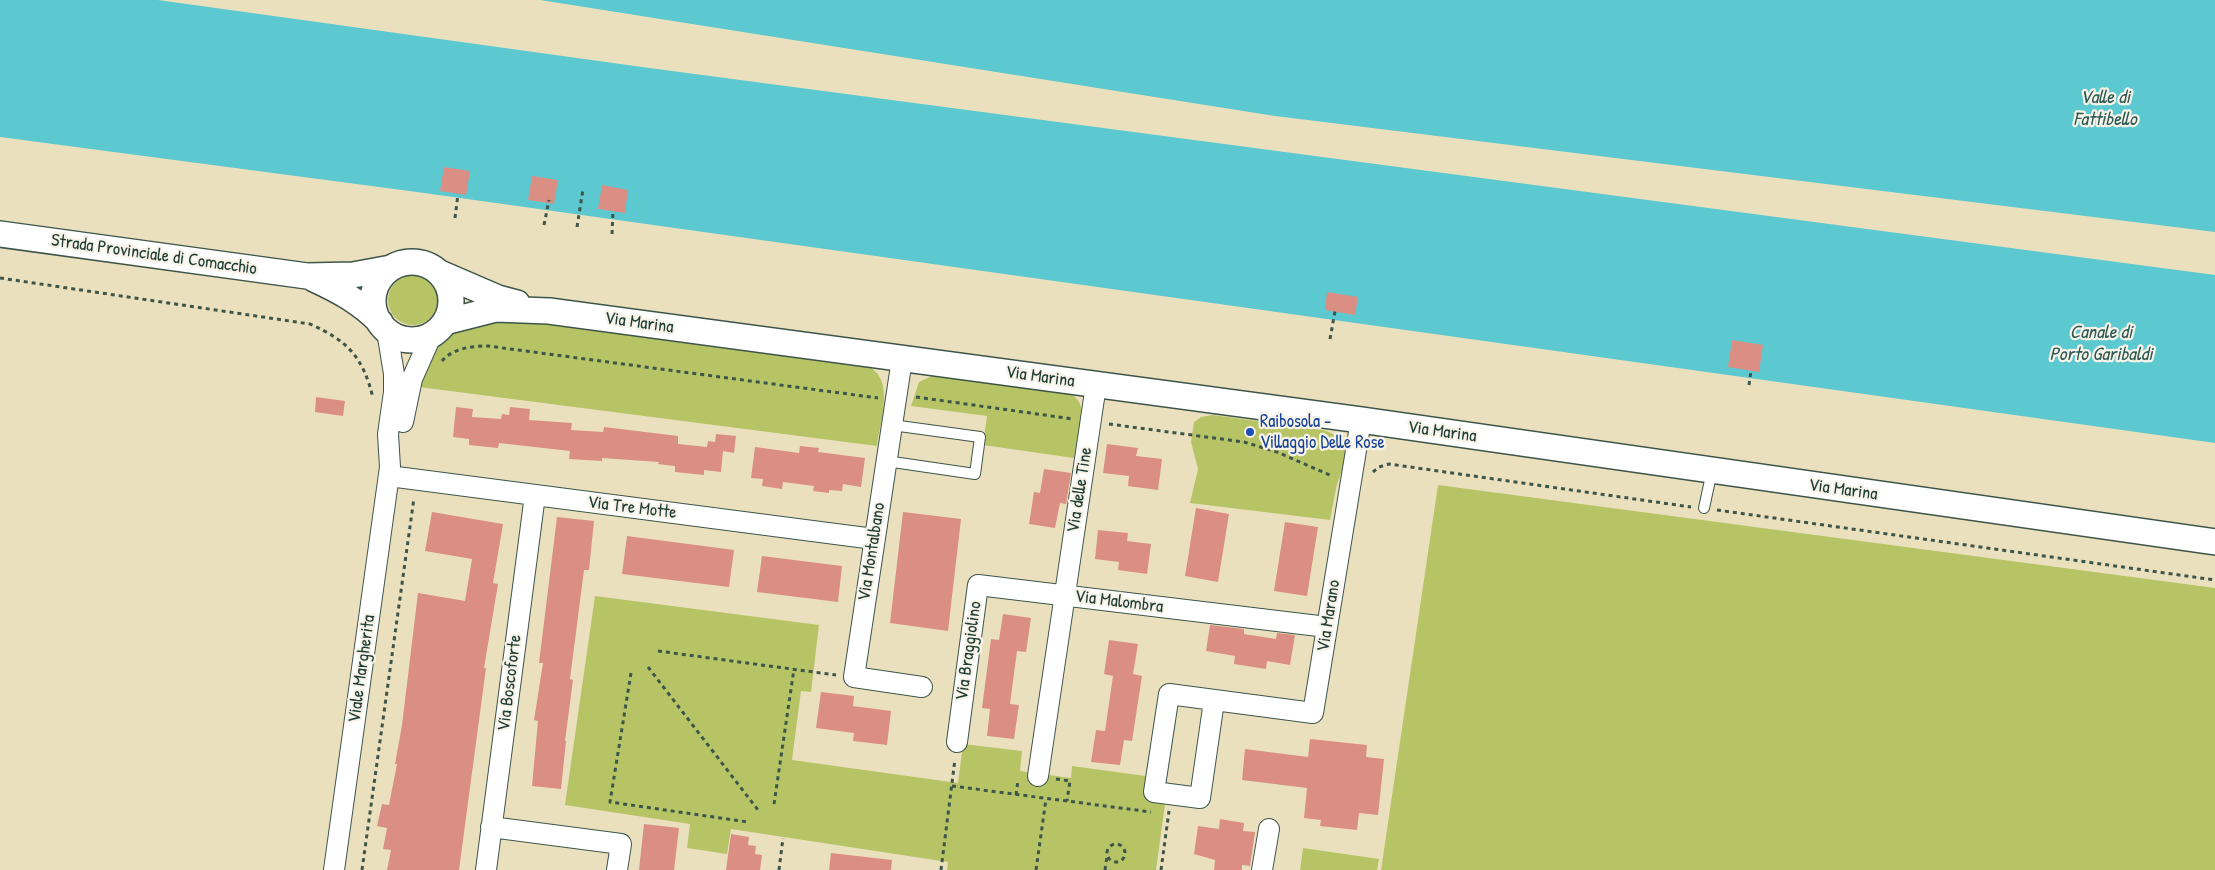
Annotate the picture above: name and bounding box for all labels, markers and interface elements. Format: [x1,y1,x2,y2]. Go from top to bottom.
water label: Valle di Fattibello [2073,87,2137,131]
street label: Strada Provinciale di Comacchio [50,230,258,280]
street label: Via Marina [603,307,675,339]
water label: Canale di Porto Garibaldi [2050,322,2152,366]
street label: Via Marina [1004,361,1076,393]
place label: Raibosola - Villaggio Delle Rose [1260,411,1385,454]
street label: Via Marina [1406,416,1478,448]
marker: Raibosola - Villaggio Delle Rose [1244,426,1256,438]
street label: Via delle Tine [1063,446,1097,534]
street label: Via Marina [1807,474,1879,506]
street label: Via Tre Motte [586,492,678,524]
street label: Via Montalbano [854,501,890,603]
street label: Via Marano [1313,579,1345,653]
street label: Via Malombra [1074,586,1164,618]
street label: Via Braggiolino [951,600,987,702]
street label: Viale Margherita [344,614,380,724]
street label: Via Boscoforte [493,634,527,732]

